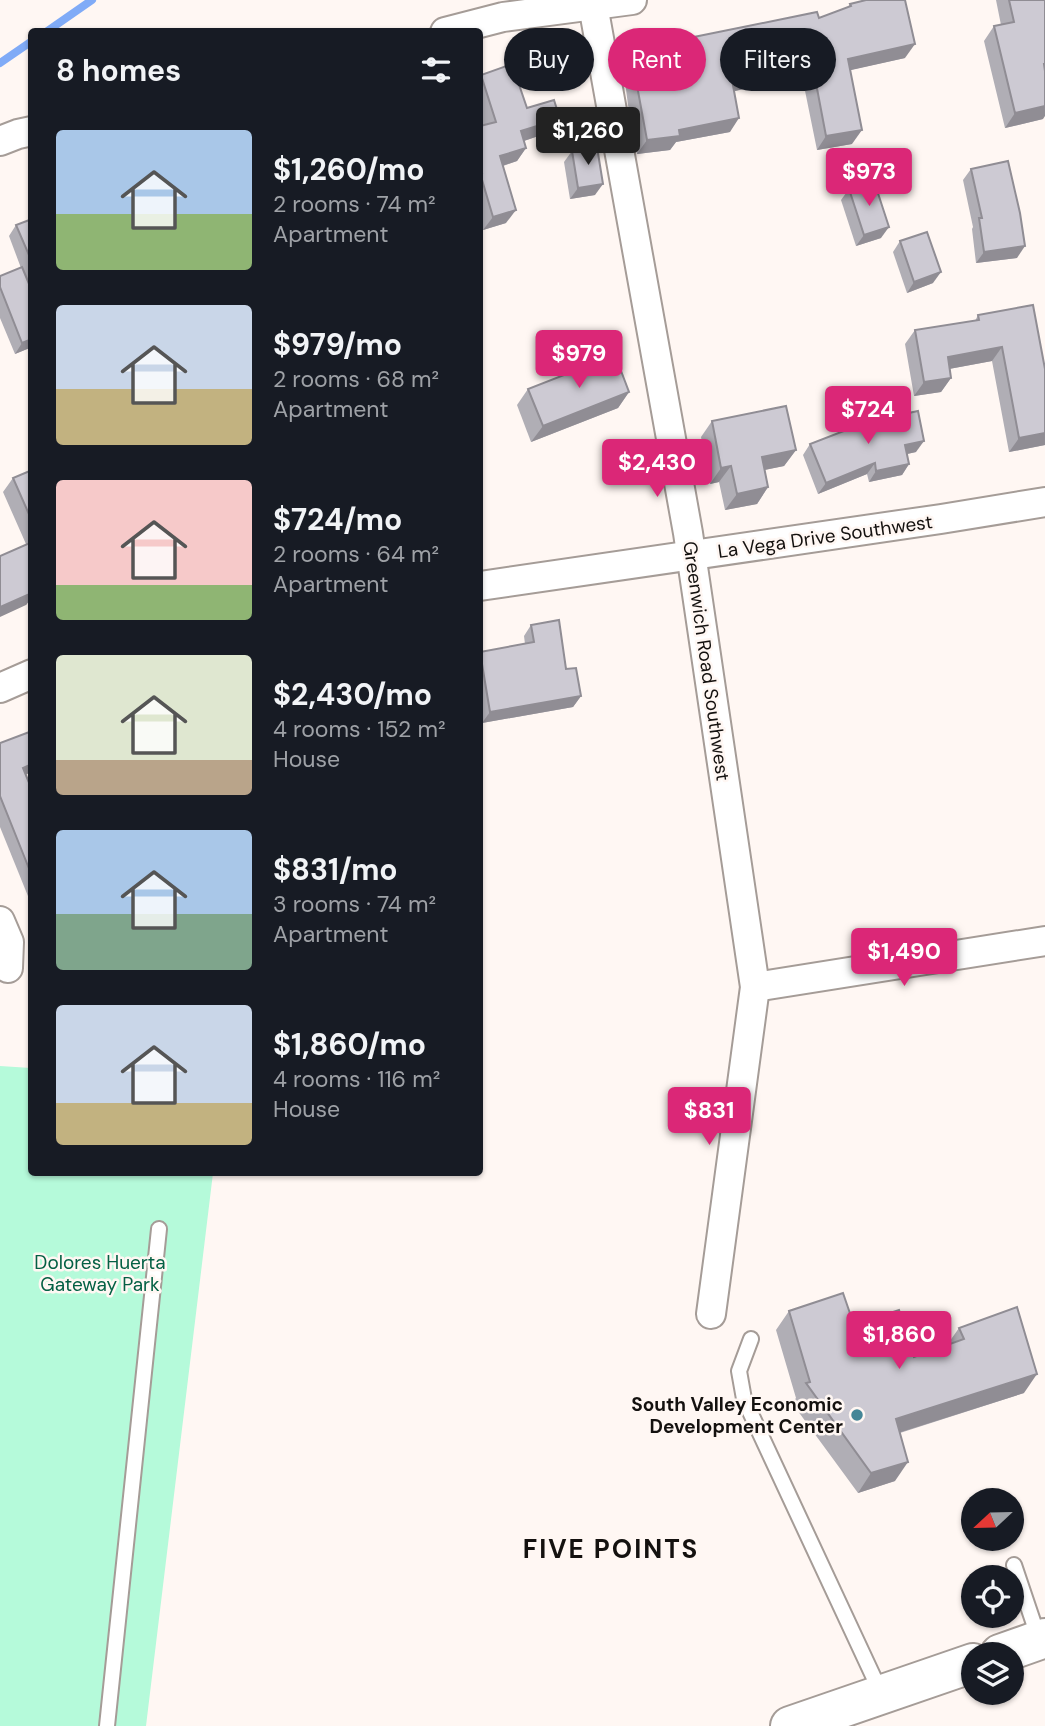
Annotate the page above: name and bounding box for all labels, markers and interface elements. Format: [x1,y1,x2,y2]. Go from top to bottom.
chip: Buy [504,28,594,91]
chip: Rent [608,28,706,91]
chip: Filters [720,28,836,91]
text: 8 homes [56,51,181,90]
icon: filters [417,51,455,89]
pin: $1,260 [531,108,645,167]
text: $1,260 [552,115,624,145]
pin: $973 [828,148,910,208]
text: $1,260/mo [273,150,424,189]
text: $973 [842,156,896,186]
icon: home [112,158,196,242]
text: 2 rooms · 74 m² [273,189,436,219]
text: Apartment [273,219,388,249]
text: $979/mo [273,325,402,364]
pin: $979 [538,330,620,390]
icon: home [112,333,196,417]
text: $979 [552,338,606,368]
text: 2 rooms · 68 m² [273,364,439,394]
pin: $724 [827,386,909,446]
text: Apartment [273,394,388,424]
text: $724 [841,394,895,424]
pin: $2,430 [600,440,714,499]
text: $2,430 [618,447,696,477]
text: $724/mo [273,500,402,539]
icon: home [112,508,196,592]
street label: La Vega Drive Southwest [716,509,934,564]
text: 2 rooms · 64 m² [273,539,439,569]
street label: Greenwich Road Southwest [677,540,736,783]
text: Apartment [273,569,388,599]
text: $2,430/mo [273,675,432,714]
icon: home [112,683,196,767]
text: 4 rooms · 152 m² [273,714,446,744]
text: House [273,744,340,774]
text: $831/mo [273,850,398,889]
icon: home [112,858,196,942]
text: 3 rooms · 74 m² [273,889,436,919]
text: Apartment [273,919,388,949]
pin: $1,490 [847,928,961,988]
text: $1,490 [867,936,941,966]
text: $1,860/mo [273,1025,426,1064]
icon: home [112,1033,196,1117]
text: 4 rooms · 116 m² [273,1064,440,1094]
pin: $831 [668,1088,750,1147]
text: House [273,1094,340,1124]
text: $831 [684,1095,734,1125]
park label: Dolores Huerta Gateway Park [34,1250,166,1297]
pin: $1,860 [842,1312,956,1371]
text: $1,860 [862,1319,936,1349]
place label: South Valley Economic Development Center [631,1392,843,1439]
marker: South Valley Economic Development Center [849,1407,865,1423]
north arrow [961,1488,1024,1550]
map controls [961,1488,1024,1705]
district label: FIVE POINTS [523,1532,699,1566]
button: locate [961,1565,1024,1628]
button: layers [961,1642,1024,1705]

